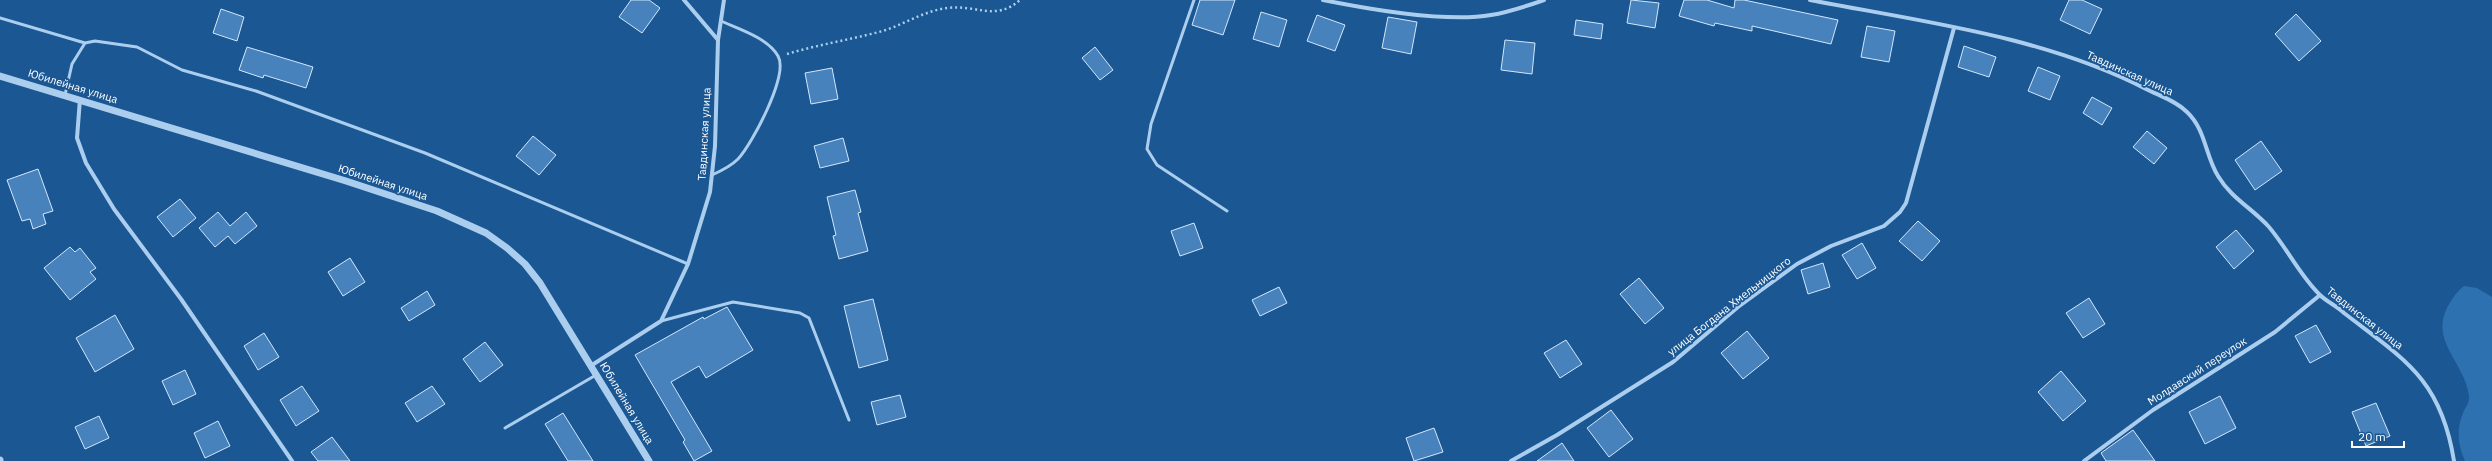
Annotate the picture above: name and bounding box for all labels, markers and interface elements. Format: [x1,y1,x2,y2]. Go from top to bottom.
street label: Тавдинская улица [2085,48,2176,98]
street label: Юбилейная улица [26,66,120,106]
street label: Тавдинская улица [695,87,713,181]
street label: Юбилейная улица [336,161,430,203]
street label: улица Богдана Хмельницкого [1665,253,1793,359]
street label: Тавдинская улица [2324,284,2406,352]
street label: Молдавский переулок [2145,334,2249,408]
street label: Юбилейная улица [597,359,657,447]
scale bar [2352,423,2404,449]
text: 20 m [2358,429,2386,444]

